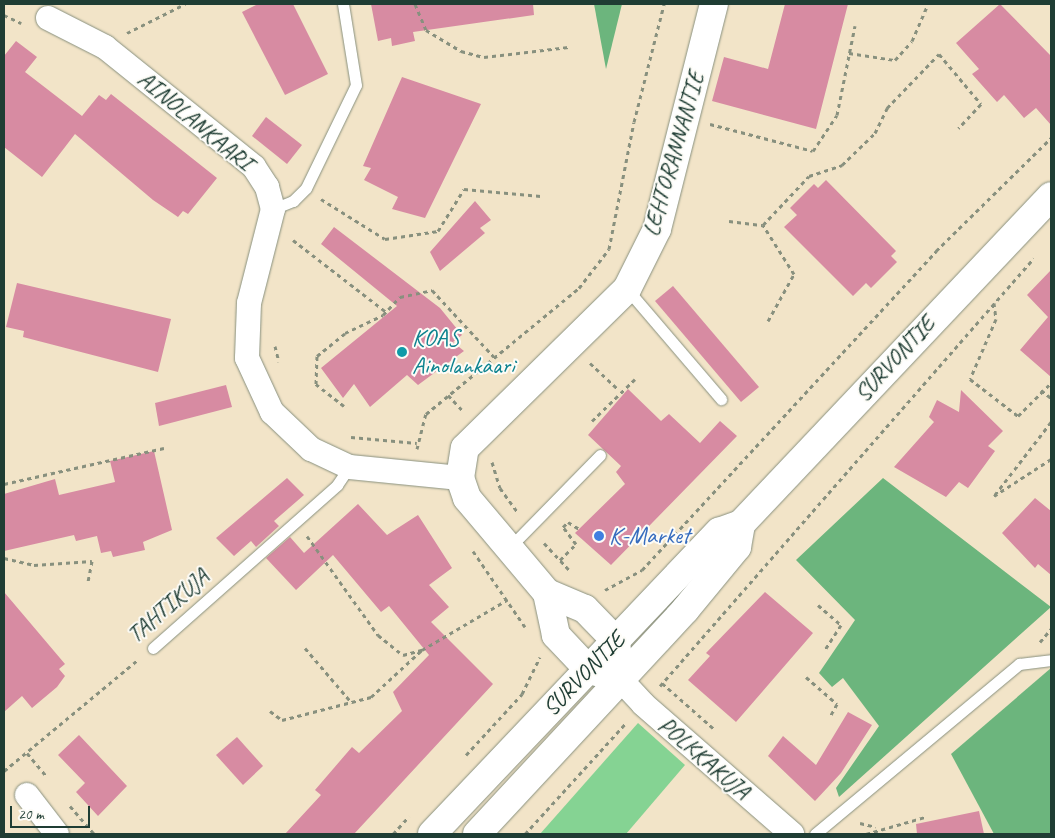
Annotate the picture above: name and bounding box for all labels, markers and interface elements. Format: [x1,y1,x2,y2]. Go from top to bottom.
street label: AINOLANKAARI [132,65,258,177]
street label: LEHTORANNANTIE [637,68,711,240]
street label: SURVONTIE [848,310,942,408]
place label: KOAS Ainolankaari [412,324,515,380]
marker: KOAS Ainolankaari [396,346,408,358]
place label: K-Market [609,522,690,550]
marker: K-Market [593,530,605,542]
street label: TAHTIKUJA [121,563,215,649]
street label: SURVONTIE [537,626,631,722]
street label: POLKKAKUJA [652,710,756,806]
scale bar [12,796,92,828]
text: 20 m [18,805,44,824]

